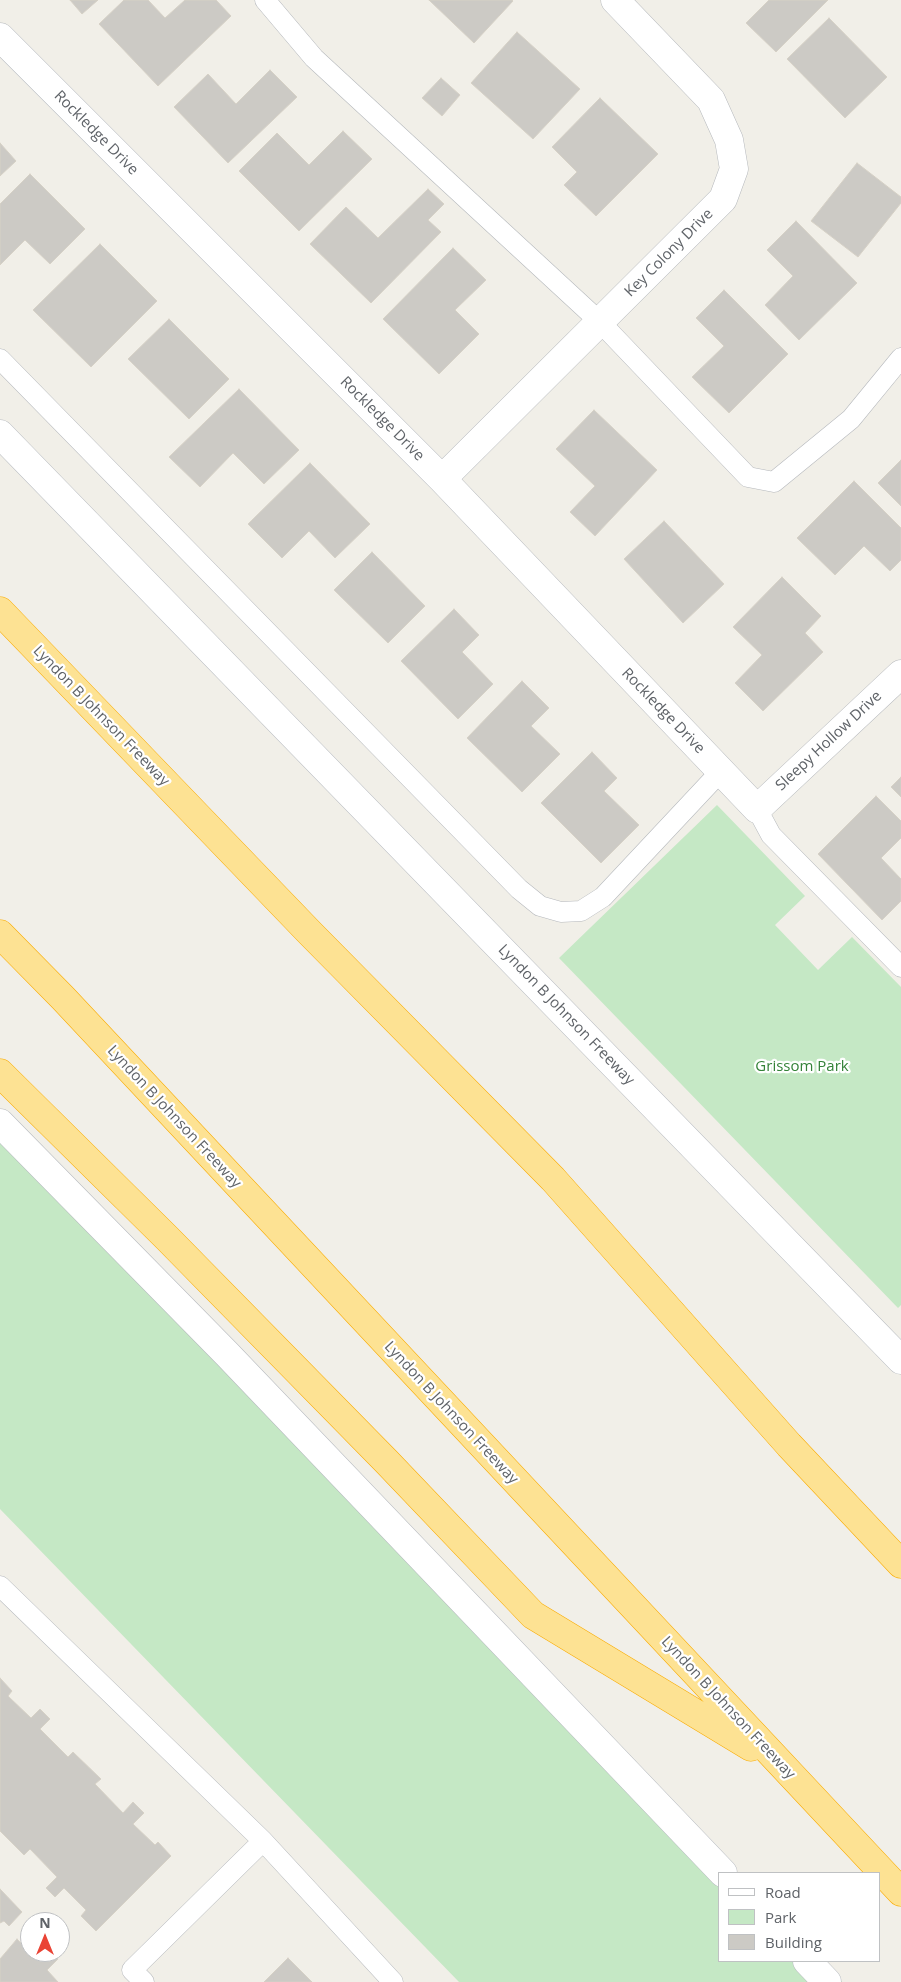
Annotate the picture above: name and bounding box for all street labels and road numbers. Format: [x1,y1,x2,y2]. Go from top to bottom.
street label: Rockledge Drive [50,87,142,179]
street label: Key Colony Drive [621,205,717,301]
street label: Rockledge Drive [336,373,428,465]
street label: Lyndon B Johnson Freeway [29,642,173,790]
street label: Rockledge Drive [618,664,708,758]
street label: Sleepy Hollow Drive [772,687,886,795]
street label: Lyndon B Johnson Freeway [494,941,638,1089]
street label: Lyndon B Johnson Freeway [103,1042,245,1192]
street label: Lyndon B Johnson Freeway [380,1338,522,1488]
street label: Lyndon B Johnson Freeway [657,1633,799,1783]

